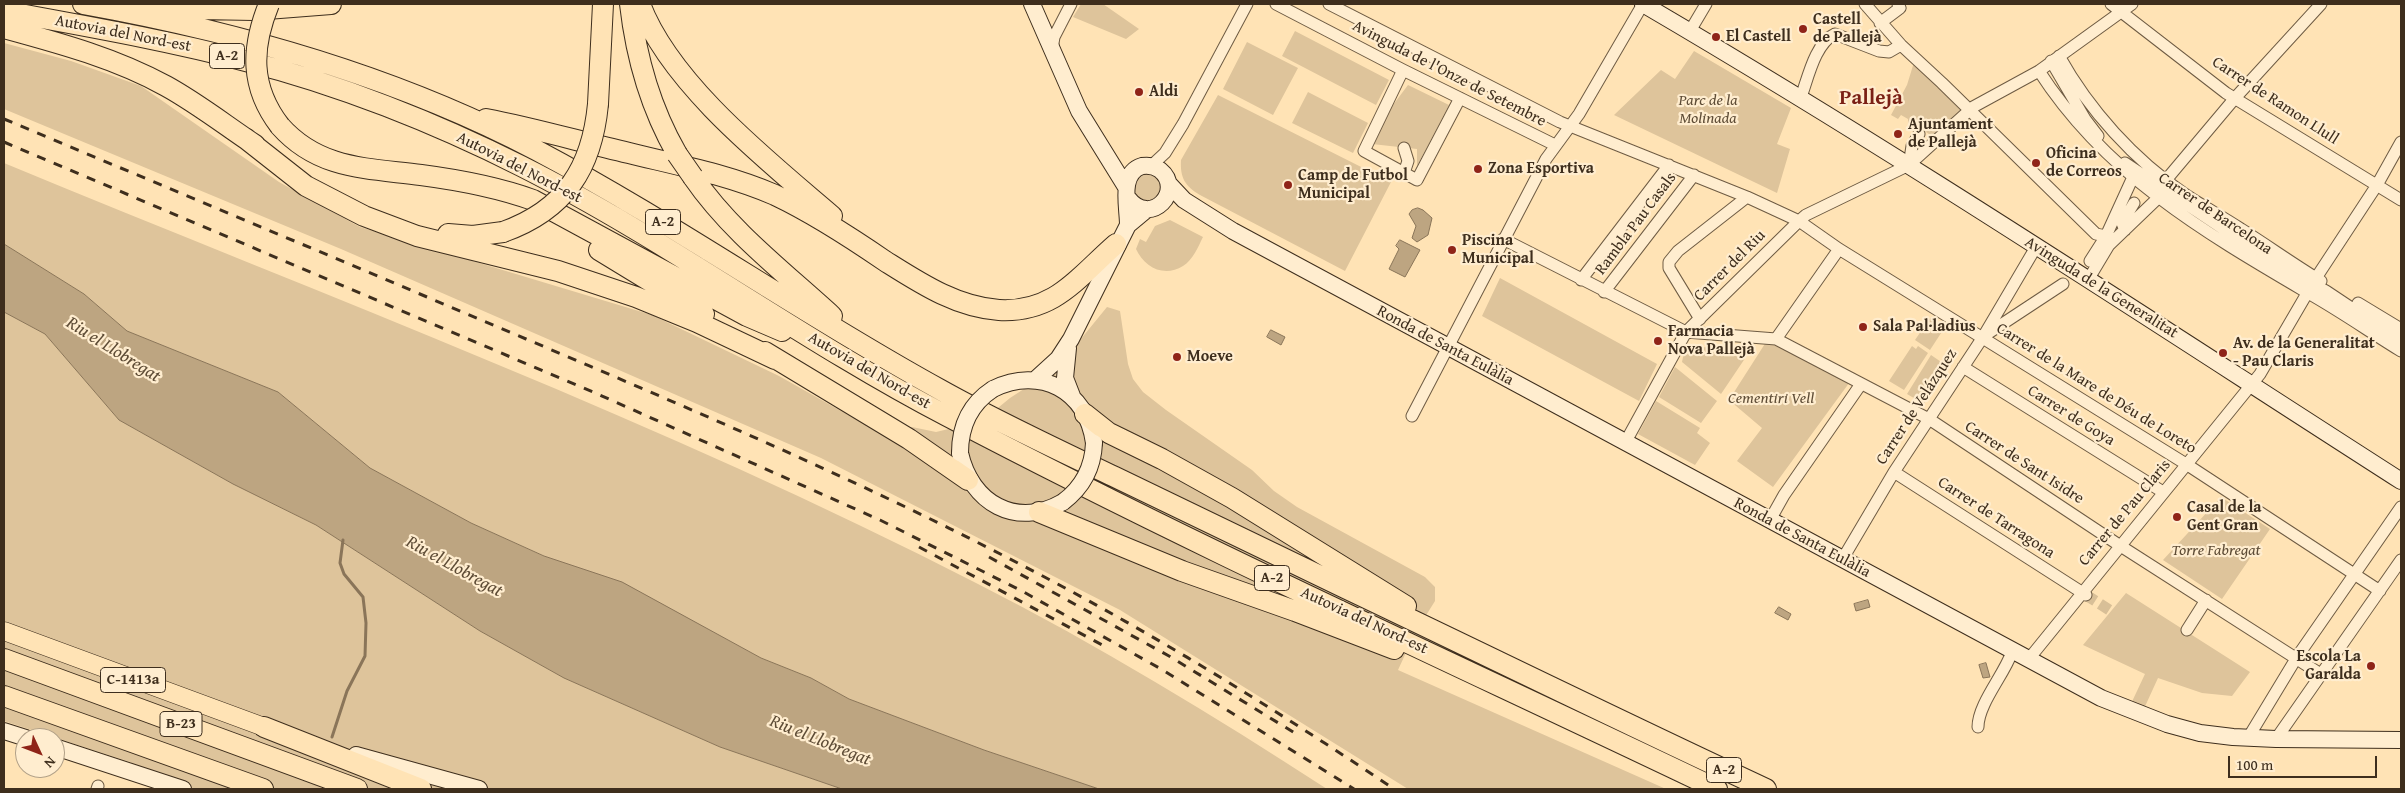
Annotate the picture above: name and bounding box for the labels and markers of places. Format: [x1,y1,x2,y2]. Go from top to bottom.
place label: Castell de Pallejà [1813,10,1882,48]
marker: Castell de Pallejà [1797,23,1809,35]
place label: El Castell [1726,27,1791,47]
marker: El Castell [1710,31,1722,43]
place label: Aldi [1149,82,1178,102]
marker: Aldi [1133,86,1145,98]
place label: Ajuntament de Pallejà [1908,115,1993,153]
marker: Ajuntament de Pallejà [1892,128,1904,140]
place label: Oficina de Correos [2046,144,2122,182]
marker: Oficina de Correos [2030,157,2042,169]
place label: Zona Esportiva [1488,159,1594,179]
marker: Zona Esportiva [1472,163,1484,175]
place label: Camp de Futbol Municipal [1298,166,1408,204]
marker: Camp de Futbol Municipal [1282,179,1294,191]
place label: Piscina Municipal [1462,231,1534,269]
marker: Piscina Municipal [1446,244,1458,256]
place label: Sala Pal·ladius [1873,317,1976,337]
marker: Sala Pal·ladius [1857,321,1869,333]
place label: Farmacia Nova Pallejà [1668,322,1755,360]
place label: Av. de la Generalitat - Pau Claris [2233,334,2375,372]
marker: Farmacia Nova Pallejà [1652,335,1664,347]
place label: Moeve [1187,347,1233,367]
marker: Av. de la Generalitat - Pau Claris [2217,347,2229,359]
marker: Moeve [1171,351,1183,363]
place label: Casal de la Gent Gran [2187,498,2262,536]
marker: Casal de la Gent Gran [2171,511,2183,523]
place label: Escola La Garalda [2296,647,2361,685]
marker: Escola La Garalda [2365,660,2377,672]

